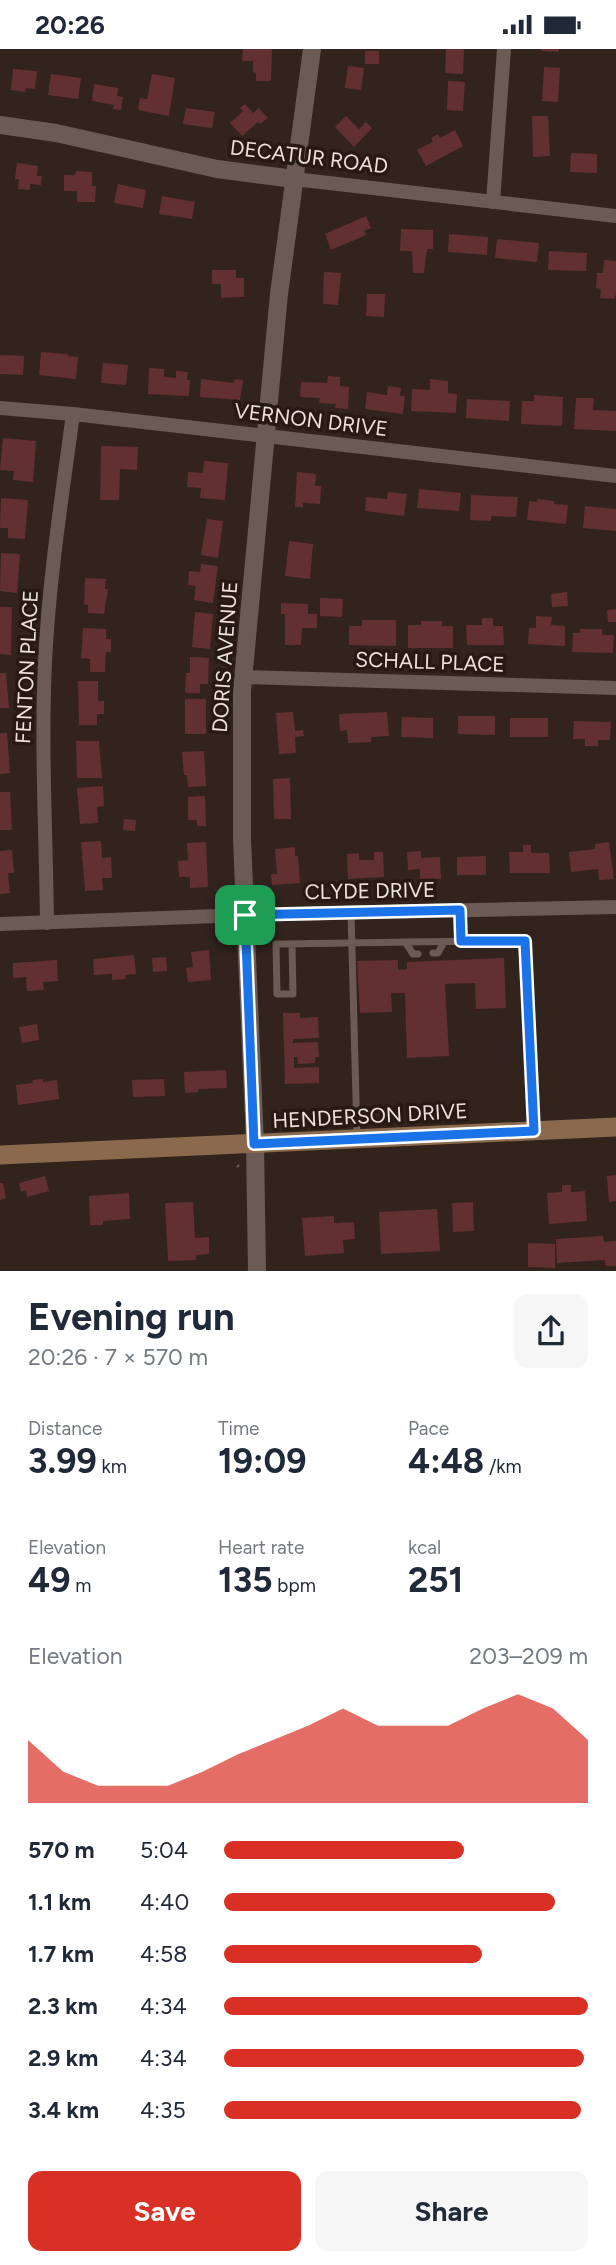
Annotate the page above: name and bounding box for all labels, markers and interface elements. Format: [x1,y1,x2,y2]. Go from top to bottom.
text: 20:26 [35,9,105,41]
street label: DECATUR ROAD [229,134,389,179]
street label: VERNON DRIVE [233,398,389,441]
street label: DORIS AVENUE [207,581,242,733]
street label: FENTON PLACE [10,590,43,744]
street label: SCHALL PLACE [355,646,505,677]
street label: CLYDE DRIVE [304,877,436,904]
pin [215,885,275,945]
icon: arrive [226,896,264,934]
street label: HENDERSON DRIVE [272,1098,468,1133]
text: Evening run [28,1294,235,1340]
button: share [514,1294,588,1368]
text: 20:26 · 7 × 570 m [28,1343,208,1371]
text: Distance [28,1417,102,1440]
text: Time [218,1417,259,1440]
text: Pace [408,1417,449,1440]
text: 3.99 [28,1440,97,1482]
text: 19:09 [218,1440,307,1482]
text: 4:48 [408,1440,484,1482]
text: km [97,1455,127,1478]
text: /km [484,1455,522,1478]
text: Elevation [28,1536,106,1559]
text: Heart rate [218,1536,304,1559]
text: kcal [408,1536,441,1559]
text: 49 [28,1559,70,1601]
text: 135 [218,1559,273,1601]
text: 251 [408,1559,463,1601]
text: m [70,1574,91,1597]
text: bpm [273,1574,316,1597]
text: Elevation [28,1642,123,1670]
text: 203–209 m [469,1642,588,1670]
text: 570 m [28,1836,95,1864]
text: 5:04 [140,1836,188,1864]
text: 1.1 km [28,1888,91,1916]
text: 4:40 [140,1888,189,1916]
text: 1.7 km [28,1940,94,1968]
text: 4:58 [140,1940,187,1968]
text: 2.3 km [28,1992,98,2020]
text: 4:34 [140,1992,187,2020]
text: 2.9 km [28,2044,98,2072]
text: 4:34 [140,2044,187,2072]
text: 3.4 km [28,2096,99,2124]
text: 4:35 [140,2096,186,2124]
button: Save [28,2171,301,2251]
button: Share [315,2171,588,2251]

